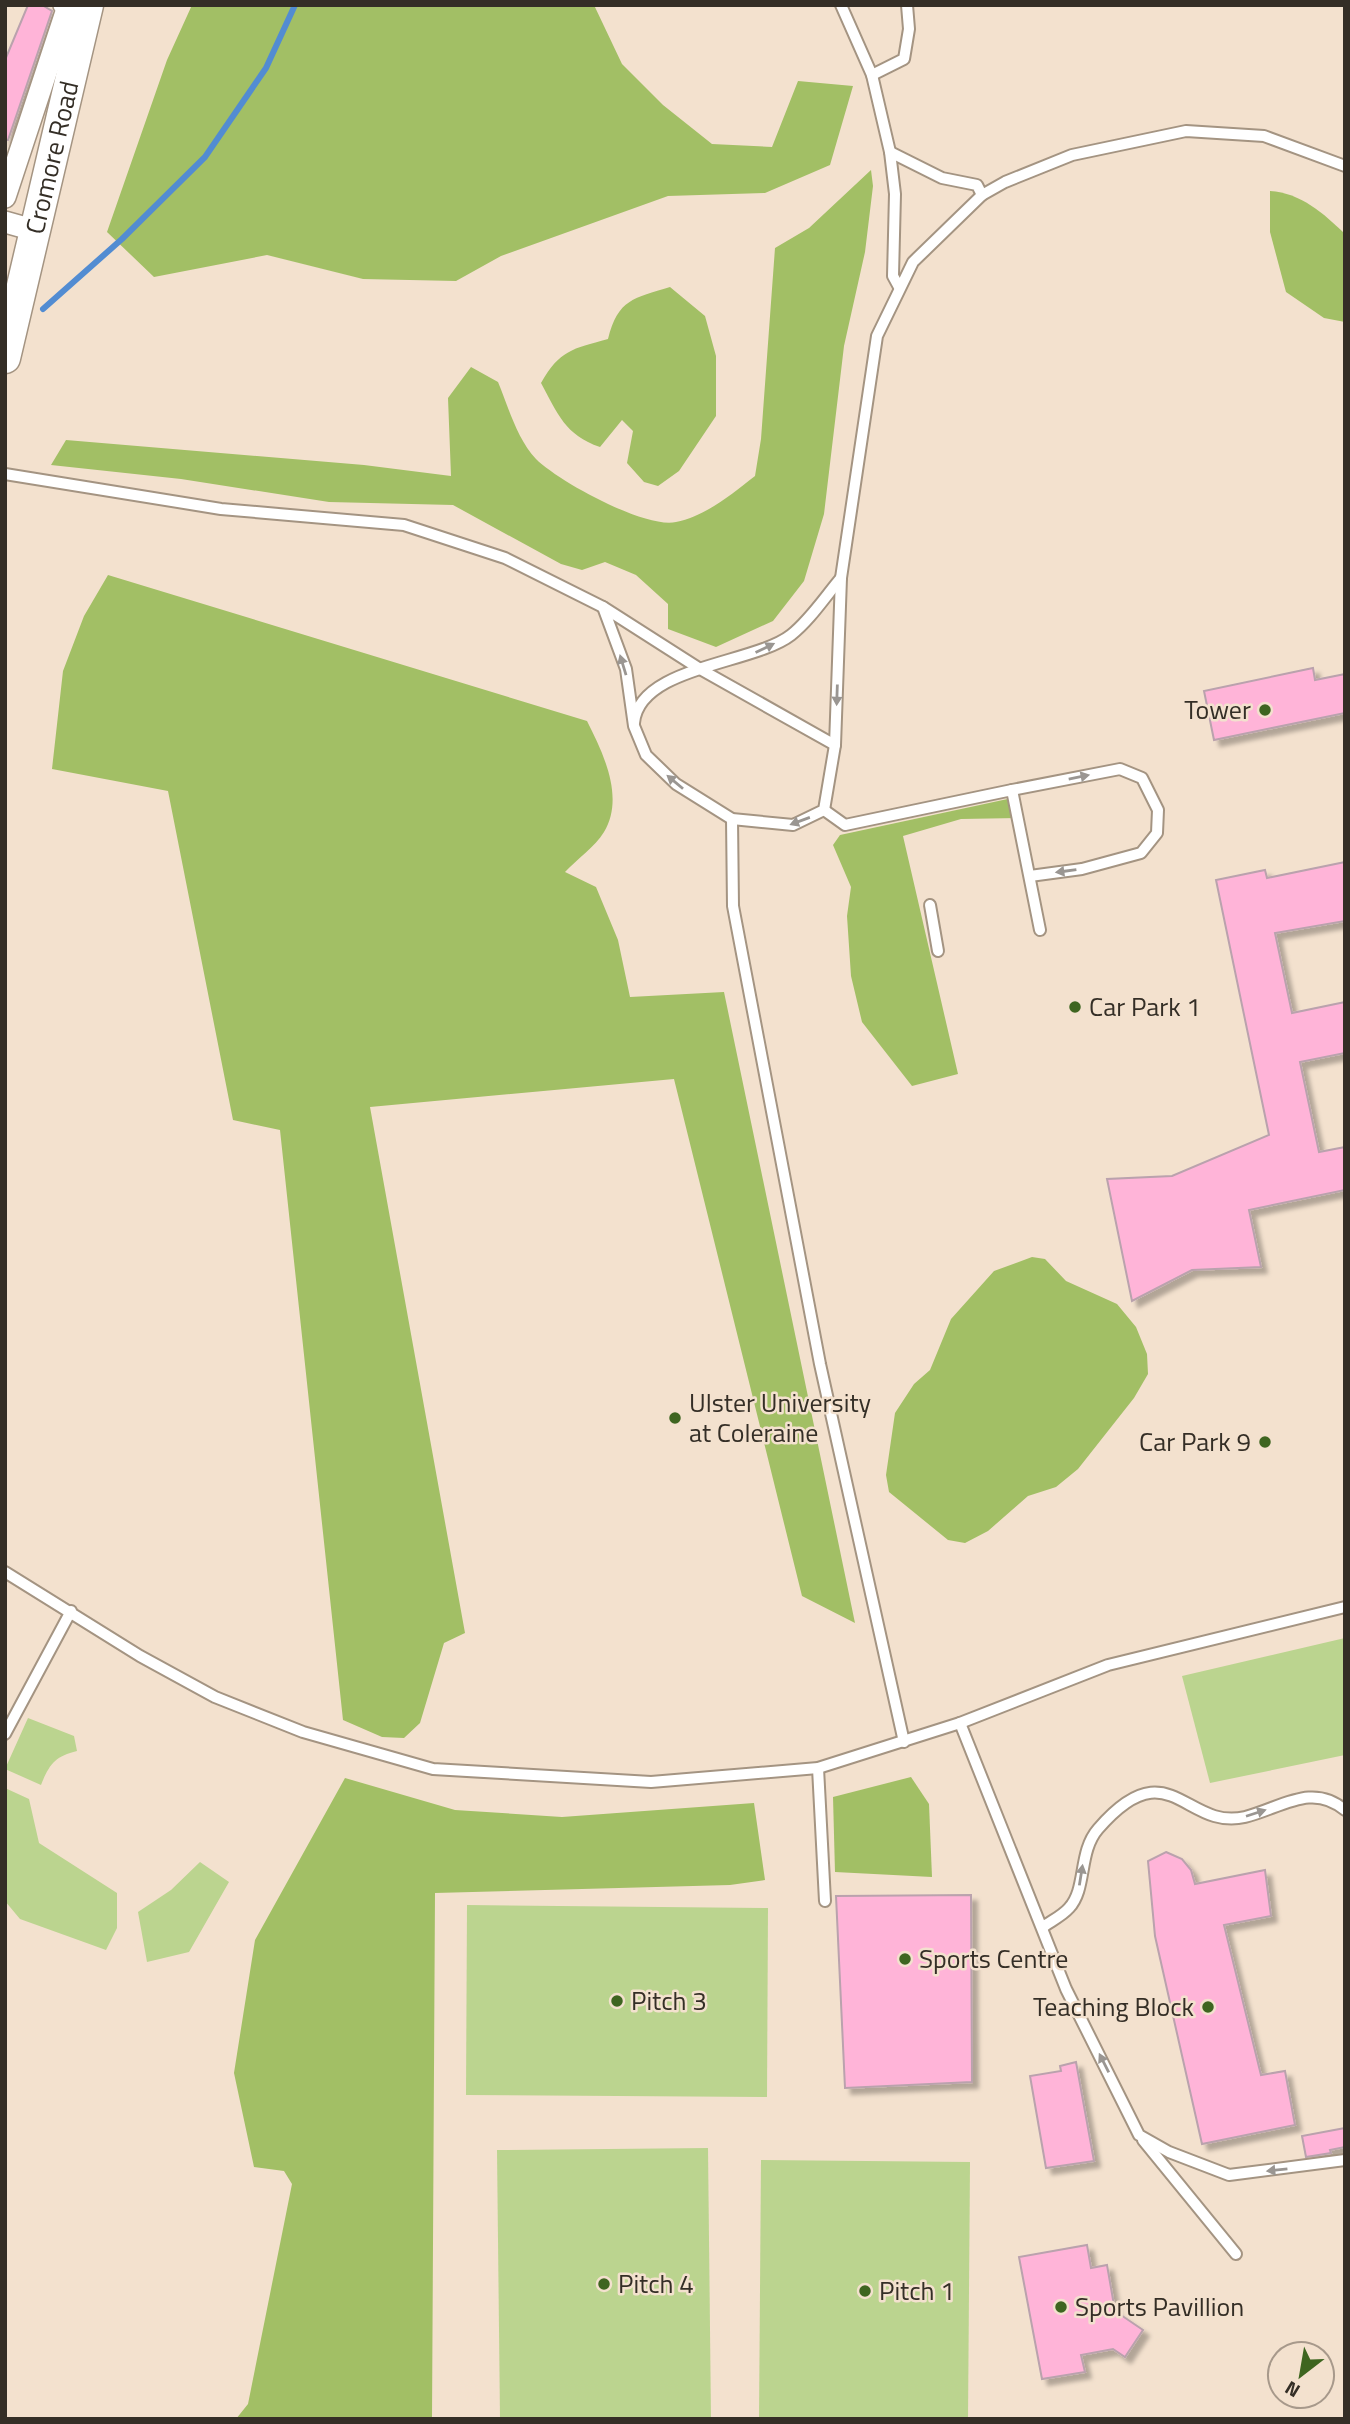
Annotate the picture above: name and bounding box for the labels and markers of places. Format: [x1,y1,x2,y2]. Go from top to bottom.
place label: Tower [1184,690,1251,729]
marker: Tower [1257,702,1273,718]
place label: Car Park 1 [1089,987,1201,1026]
marker: Car Park 1 [1067,999,1083,1015]
place label: Ulster University at Coleraine [689,1383,871,1452]
marker: Ulster University at Coleraine [667,1410,683,1426]
place label: Car Park 9 [1139,1422,1251,1461]
marker: Car Park 9 [1257,1434,1273,1450]
place label: Sports Centre [919,1939,1068,1978]
marker: Sports Centre [897,1951,913,1967]
place label: Pitch 3 [631,1981,707,2020]
place label: Teaching Block [1033,1987,1194,2026]
marker: Pitch 3 [609,1993,625,2009]
marker: Teaching Block [1200,1999,1216,2015]
place label: Pitch 4 [618,2264,694,2303]
place label: Pitch 1 [879,2271,955,2310]
marker: Pitch 4 [596,2276,612,2292]
marker: Pitch 1 [857,2283,873,2299]
place label: Sports Pavillion [1075,2287,1244,2326]
marker: Sports Pavillion [1053,2299,1069,2315]

